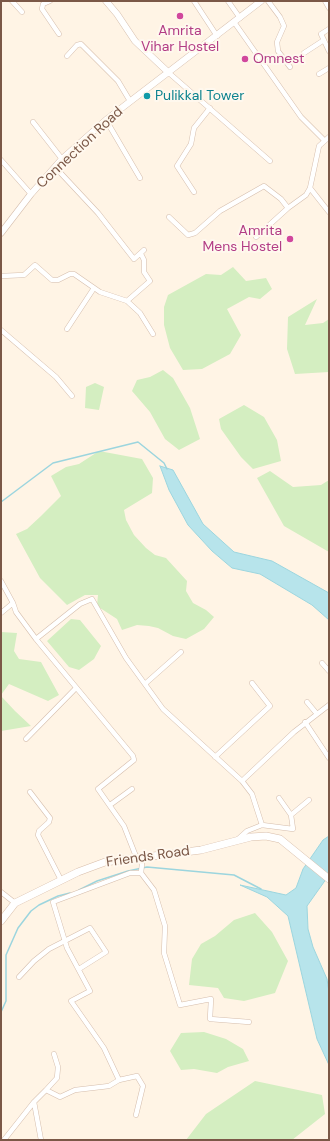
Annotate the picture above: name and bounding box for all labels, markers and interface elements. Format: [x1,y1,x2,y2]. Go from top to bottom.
marker: Amrita Vihar Hostel [175,11,185,21]
place label: Amrita Vihar Hostel [141,23,219,56]
place label: Omnest [253,51,305,67]
marker: Omnest [240,54,250,64]
place label: Pulikkal Tower [155,88,244,104]
marker: Pulikkal Tower [142,91,152,101]
street label: Connection Road [33,104,127,192]
place label: Amrita Mens Hostel [203,223,282,256]
marker: Amrita Mens Hostel [285,234,295,244]
street label: Friends Road [105,843,191,871]

